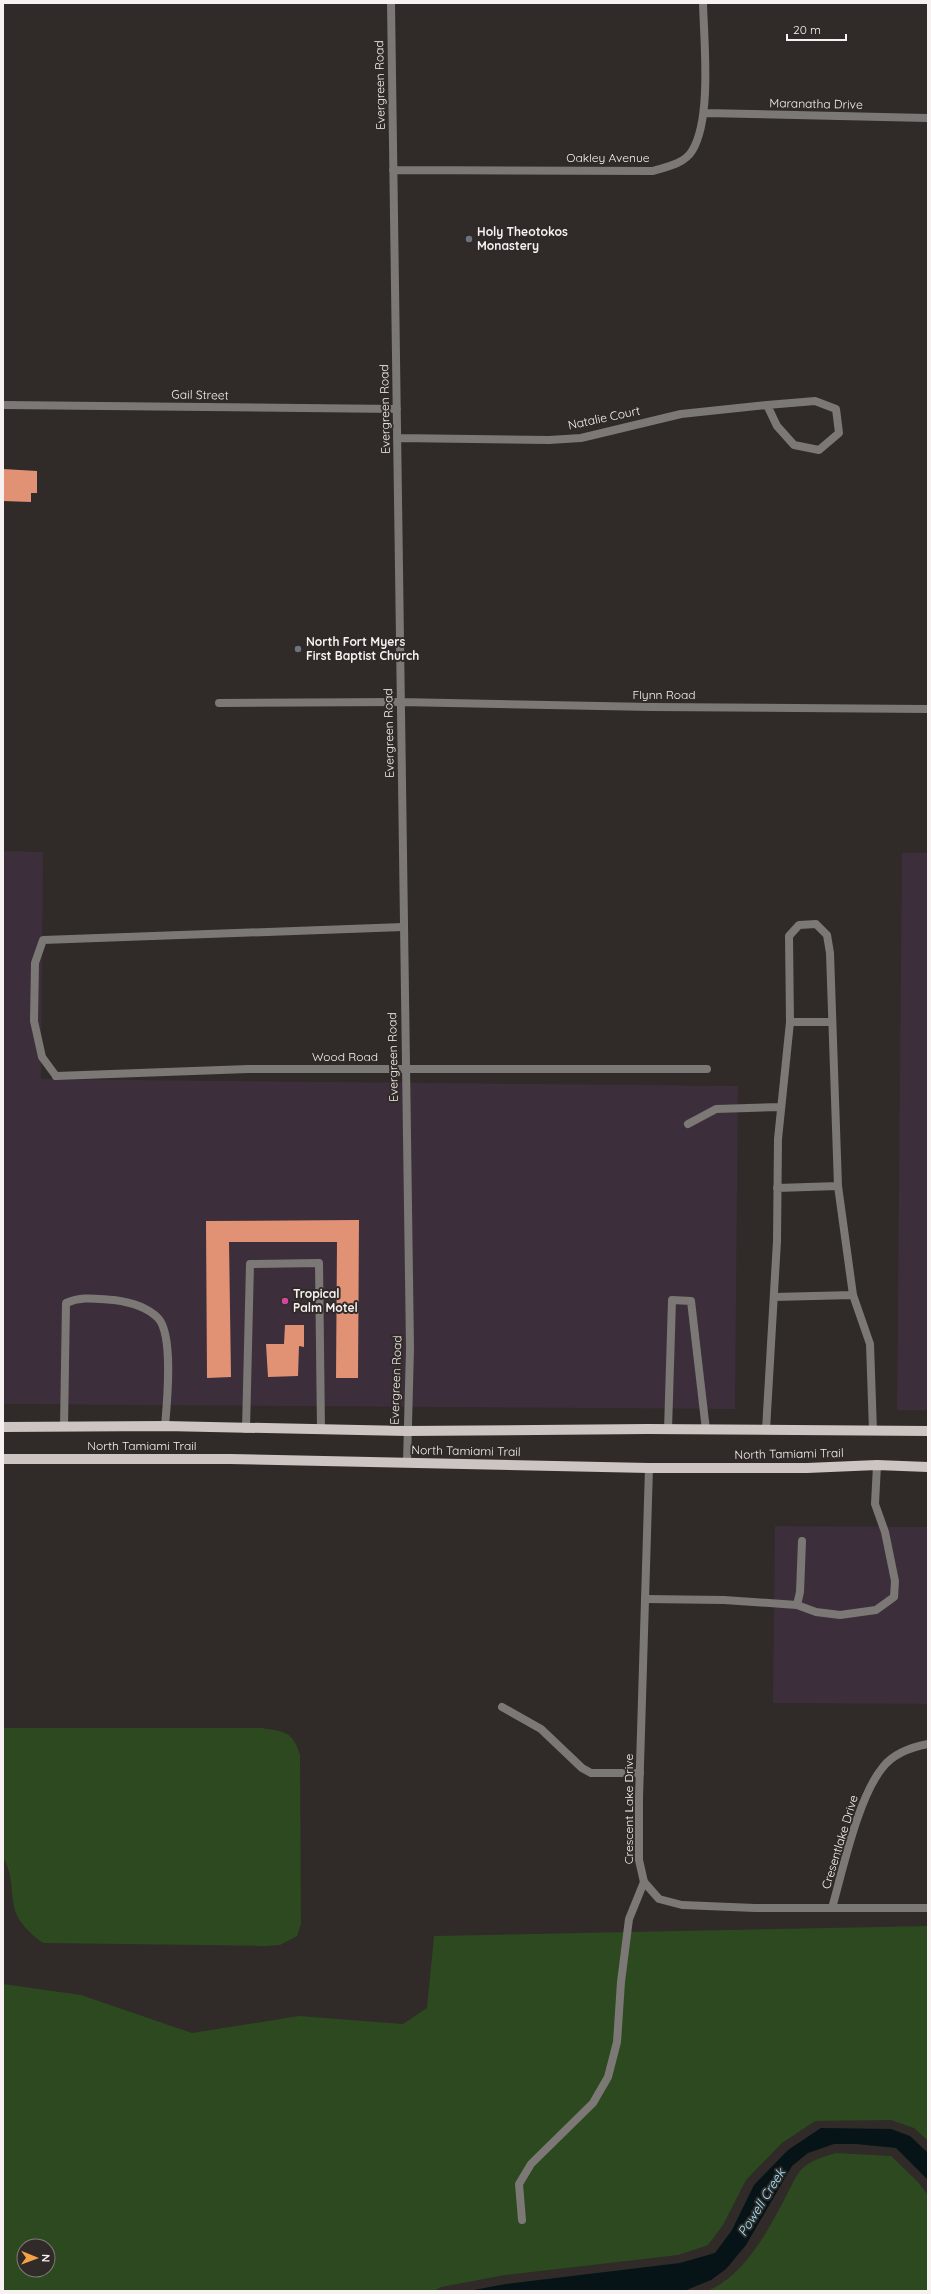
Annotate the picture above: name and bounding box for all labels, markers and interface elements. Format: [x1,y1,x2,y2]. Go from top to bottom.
scale bar [787,16,846,42]
text: 20 m [793,22,821,37]
street label: Evergreen Road [371,40,388,130]
street label: Maranatha Drive [769,95,863,112]
street label: Oakley Avenue [566,150,650,165]
place label: Holy Theotokos Monastery [477,224,568,253]
marker: Holy Theotokos Monastery [464,234,474,244]
street label: Evergreen Road [376,364,393,454]
street label: Gail Street [171,387,229,402]
street label: Natalie Court [566,403,641,432]
place label: North Fort Myers First Baptist Church [306,634,419,663]
marker: North Fort Myers First Baptist Church [293,644,303,654]
street label: Flynn Road [632,687,696,702]
street label: Evergreen Road [380,688,397,778]
street label: Evergreen Road [384,1012,401,1102]
street label: Wood Road [312,1049,378,1064]
place label: Tropical Palm Motel [293,1286,358,1315]
marker: Tropical Palm Motel [280,1296,290,1306]
street label: Evergreen Road [386,1335,405,1425]
street label: North Tamiami Trail [87,1438,197,1453]
street label: North Tamiami Trail [411,1442,521,1459]
street label: North Tamiami Trail [734,1445,844,1462]
street label: Crescent Lake Drive [621,1753,636,1864]
street label: Cresentlake Drive [818,1793,861,1891]
water label: Powell Creek [734,2164,789,2239]
north arrow [16,2238,56,2278]
text: N [39,2254,53,2262]

